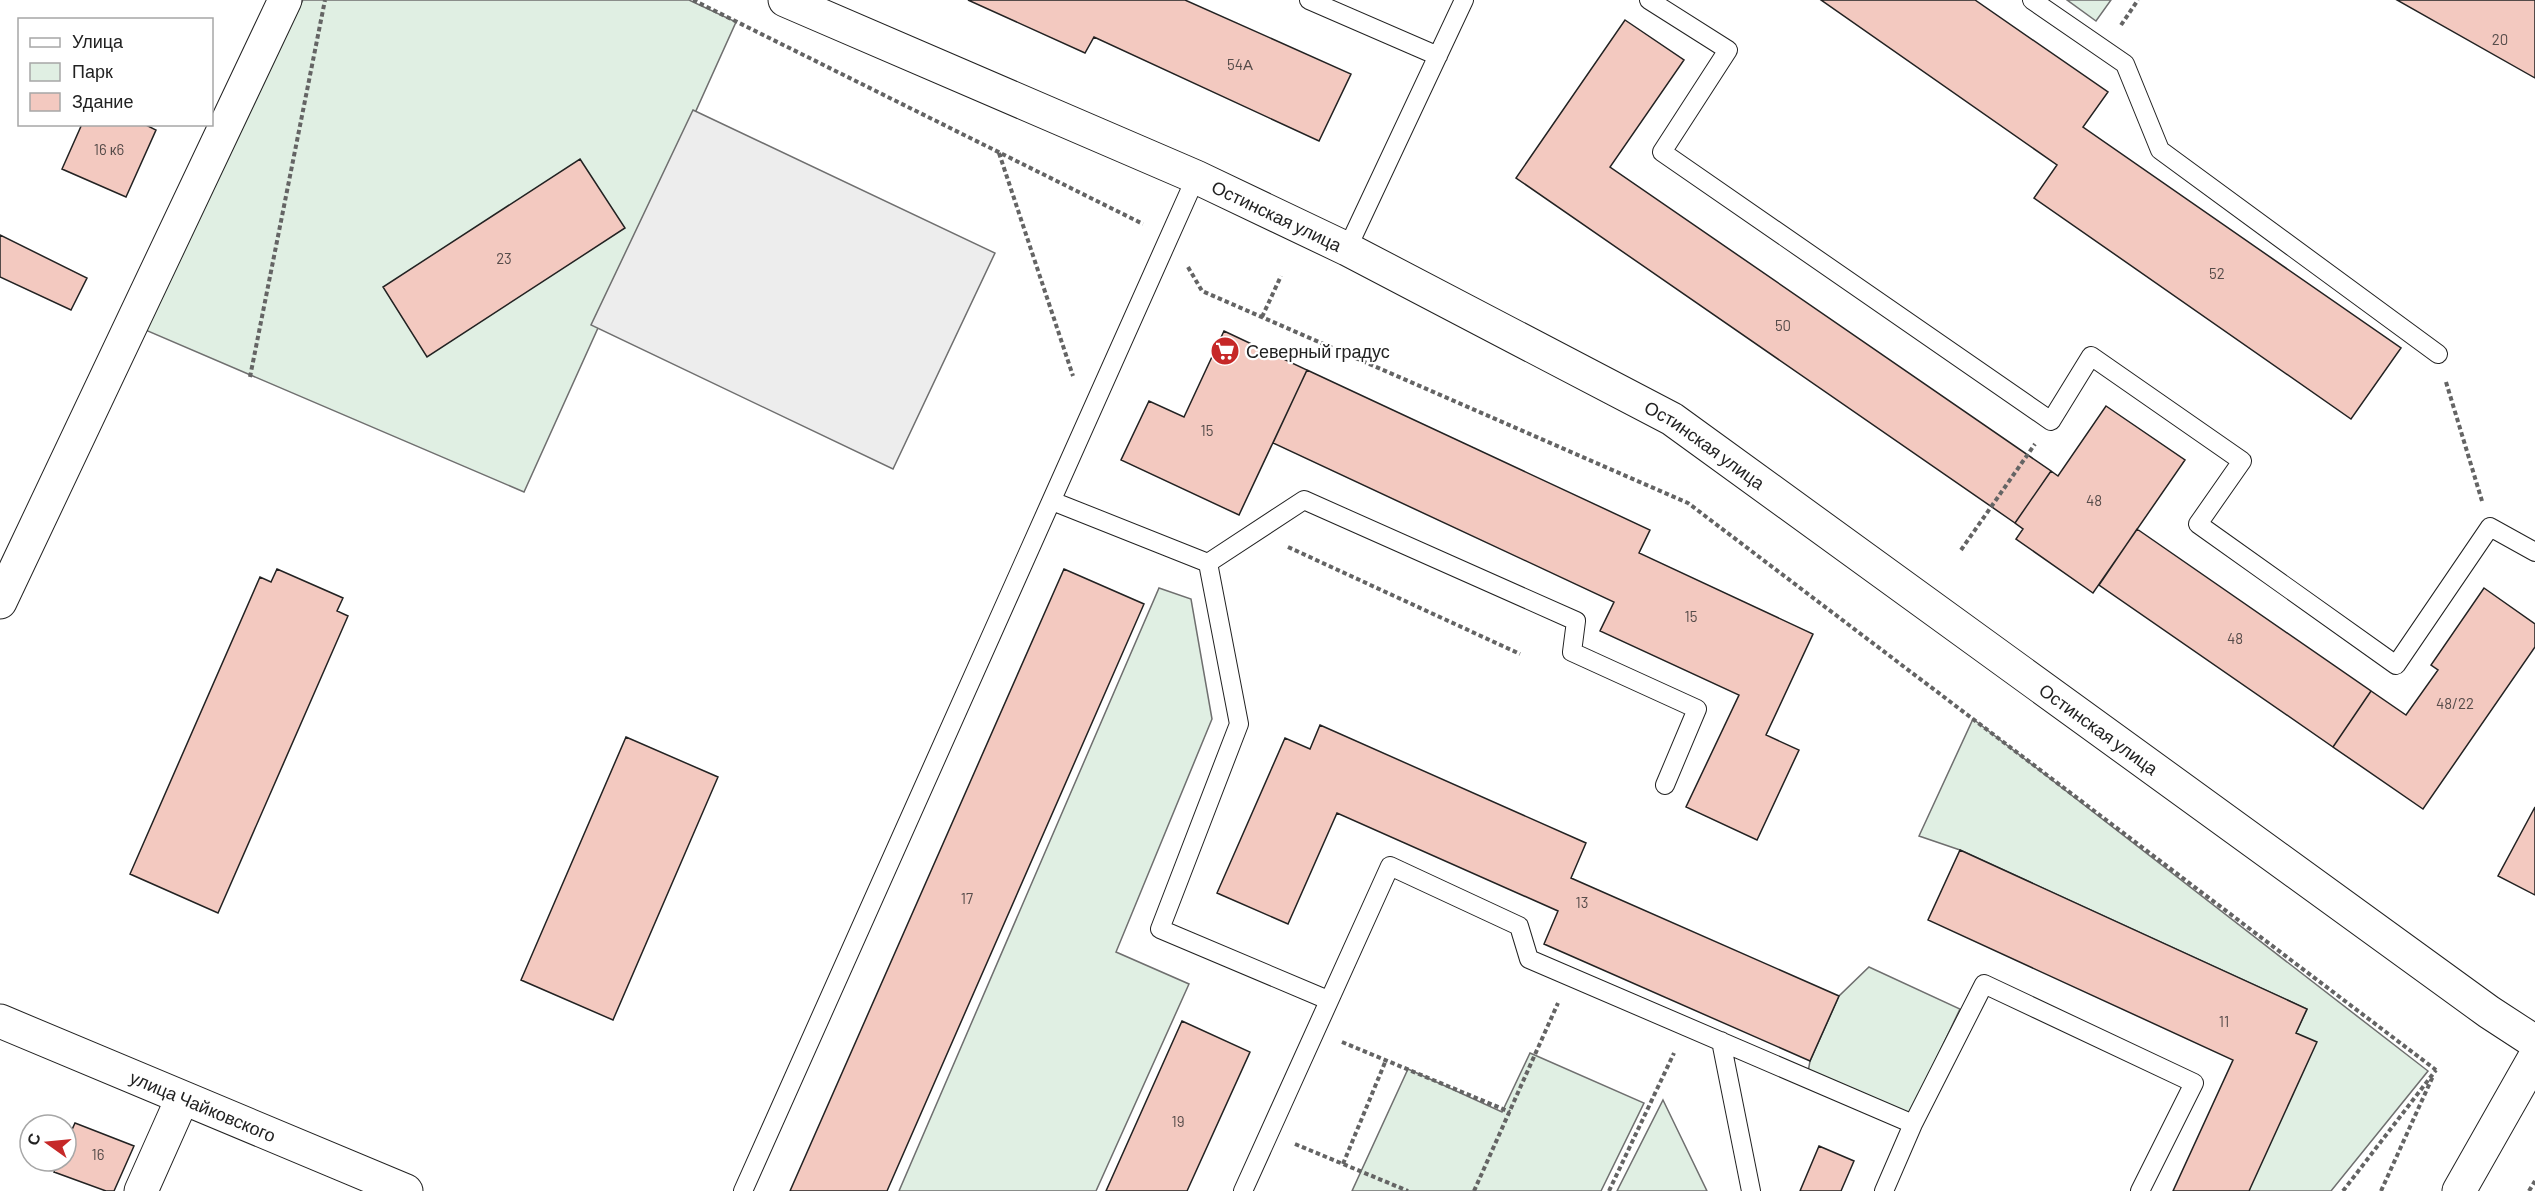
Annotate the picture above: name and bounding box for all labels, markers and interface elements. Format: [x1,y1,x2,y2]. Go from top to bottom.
legend [18,18,213,126]
text: Улица [72,30,124,52]
house number: 20 [2492,30,2508,48]
house number: 54А [1227,55,1253,73]
text: Парк [72,60,113,82]
text: Здание [72,90,133,112]
house number: 16 к6 [94,140,124,158]
street label: Остинская улица [1208,175,1346,256]
house number: 23 [496,249,512,267]
house number: 52 [2209,264,2225,282]
house number: 50 [1775,316,1791,334]
supermarket icon: Северный градус [1209,335,1241,367]
place label: Северный градус [1246,340,1390,362]
street label: Остинская улица [1641,396,1770,494]
house number: 15 [1201,421,1213,439]
house number: 48 [2086,491,2102,509]
house number: 15 [1685,607,1697,625]
house number: 48 [2227,629,2243,647]
street label: Остинская улица [2035,678,2163,780]
house number: 48/22 [2436,694,2474,712]
house number: 17 [961,889,973,907]
house number: 13 [1576,893,1588,911]
house number: 11 [2219,1012,2229,1030]
street label: улица Чайковского [127,1066,279,1146]
house number: 19 [1171,1112,1185,1130]
north arrow [18,1113,78,1173]
text: С [22,1131,44,1147]
house number: 16 [92,1145,104,1163]

